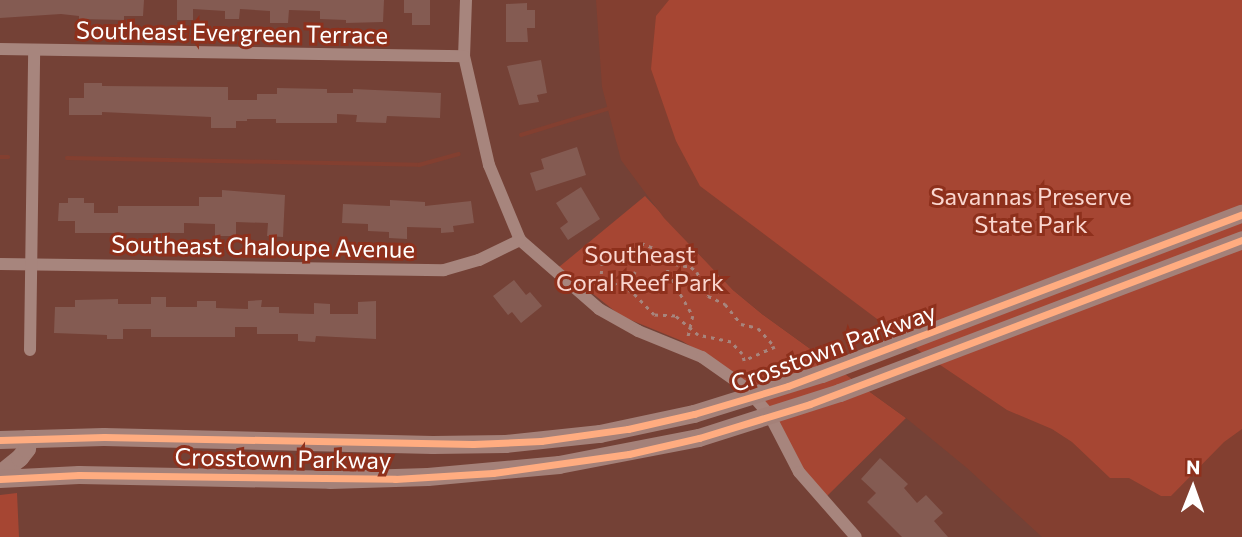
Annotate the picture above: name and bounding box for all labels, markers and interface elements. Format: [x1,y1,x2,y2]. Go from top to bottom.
street label: Southeast Evergreen Terrace [76,15,388,49]
park label: Savannas Preserve State Park [930,182,1132,238]
street label: Southeast Chaloupe Avenue [111,229,415,263]
park label: Southeast Coral Reef Park [556,240,724,296]
street label: Crosstown Parkway [726,296,940,398]
street label: Crosstown Parkway [175,442,391,474]
north arrow [1158,453,1228,523]
text: N [1186,455,1201,478]

